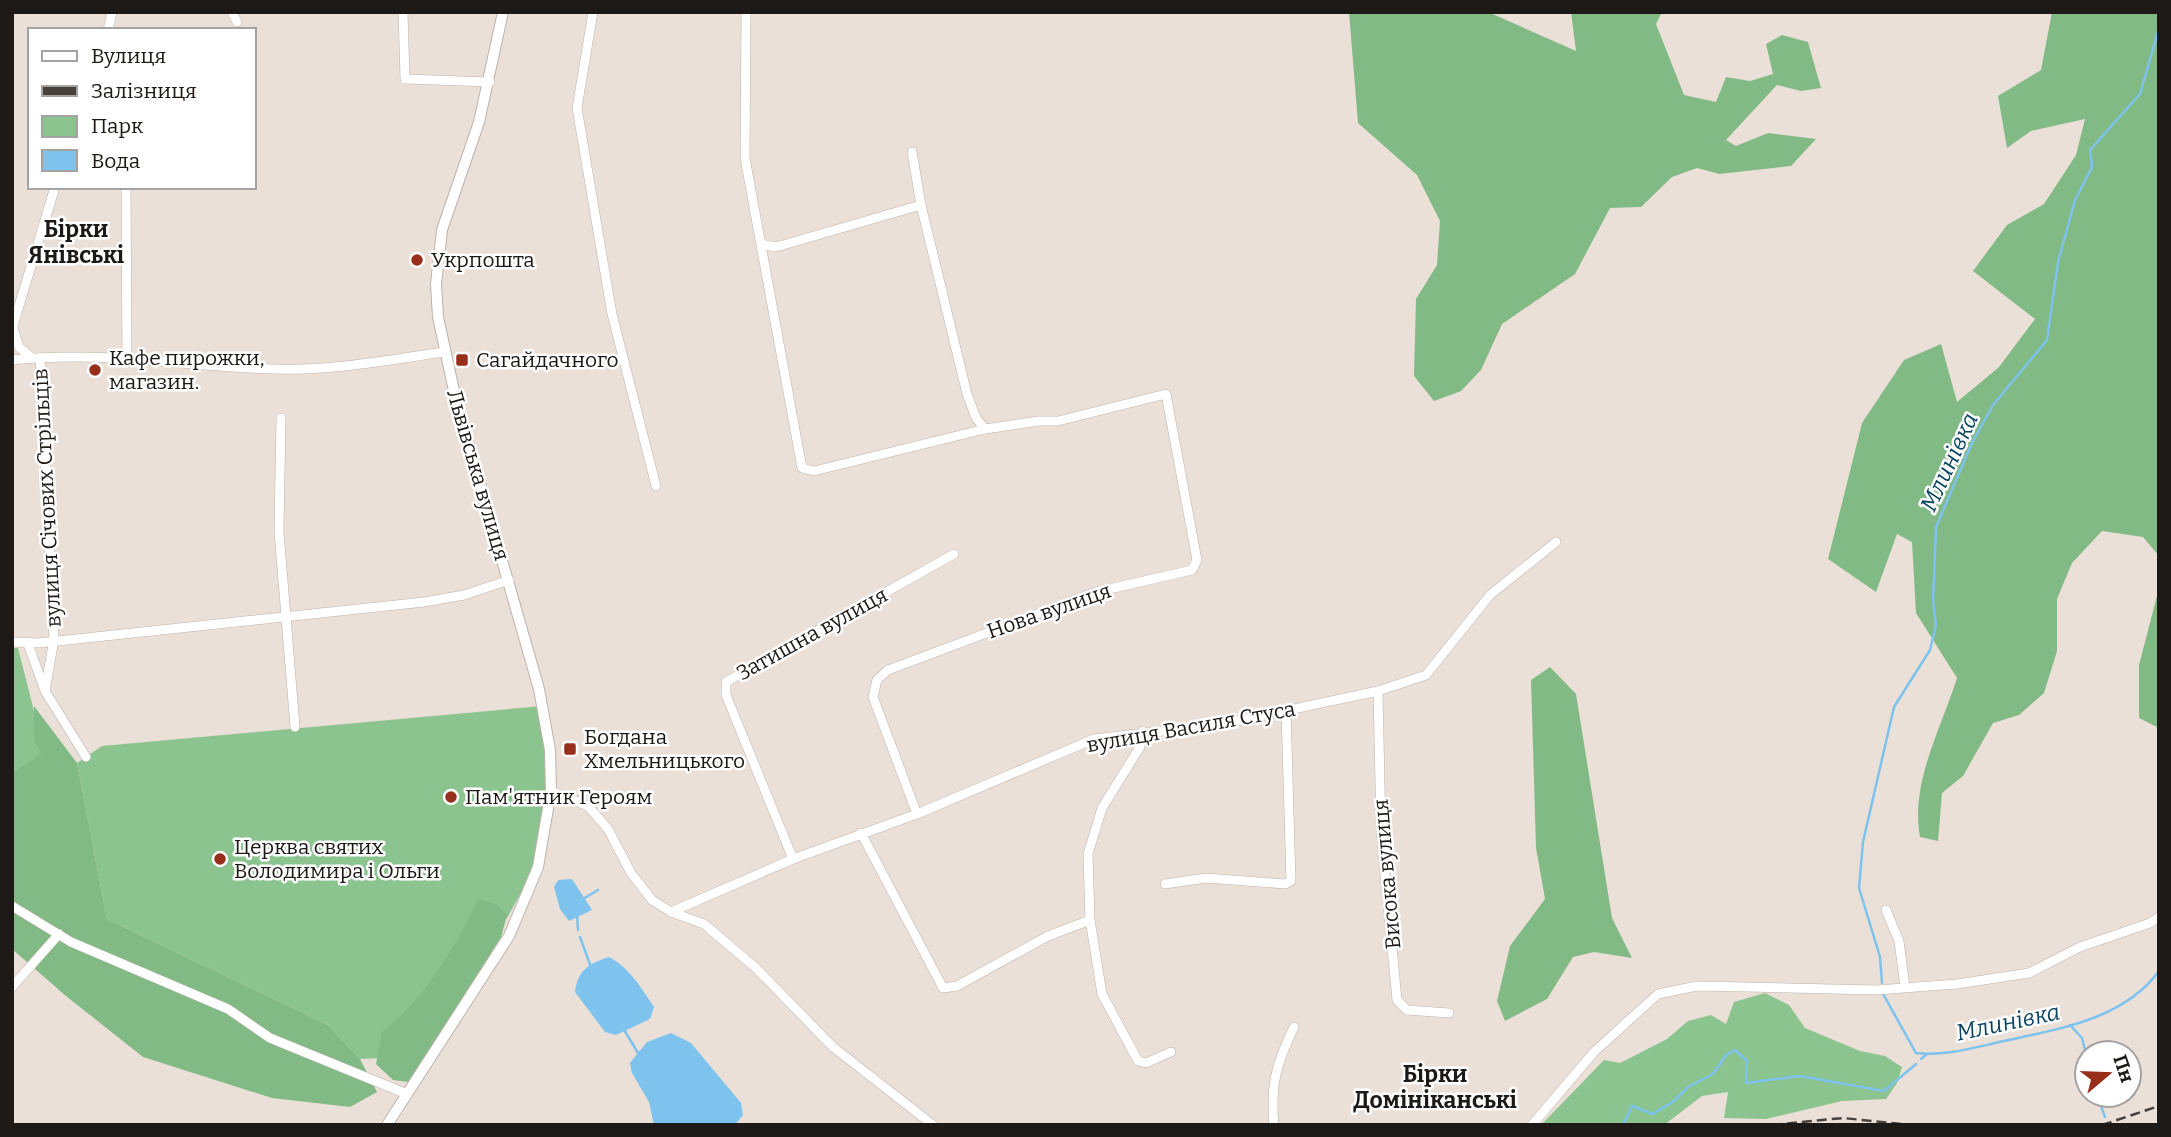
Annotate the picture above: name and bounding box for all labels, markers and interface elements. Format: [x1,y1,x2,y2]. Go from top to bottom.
legend [28,28,256,189]
text: Вулиця [91,43,166,69]
text: Залізниця [91,78,197,104]
text: Парк [91,113,144,139]
text: Вода [91,148,141,174]
district label: Бірки Янівські [28,215,124,269]
place label: Укрпошта [431,247,535,273]
marker: Укрпошта [409,252,425,268]
place label: Кафе пирожки, магазин. [109,345,264,395]
place label: Сагайдачного [476,347,619,373]
marker: Сагайдачного [454,352,470,368]
marker: Кафе пирожки, магазин. [87,362,103,378]
street label: вулиця Січових Стрільців [27,368,67,628]
street label: Львівська вулиця [441,386,515,564]
water label: Млинівка [1914,408,1984,516]
street label: Нова вулиця [983,578,1115,644]
street label: Затишна вулиця [732,582,892,686]
street label: вулиця Василя Стуса [1084,696,1298,758]
place label: Богдана Хмельницького [584,724,745,774]
marker: Богдана Хмельницького [562,741,578,757]
place label: Пам'ятник Героям [465,784,653,810]
marker: Пам'ятник Героям [443,789,459,805]
street label: Висока вулиця [1367,798,1407,950]
place label: Церква святих Володимира і Ольги [234,834,440,884]
marker: Церква святих Володимира і Ольги [212,851,228,867]
water label: Млинівка [1953,997,2063,1047]
north arrow [2073,1039,2143,1109]
text: Пн [2108,1052,2139,1086]
district label: Бірки Домініканські [1353,1060,1517,1114]

